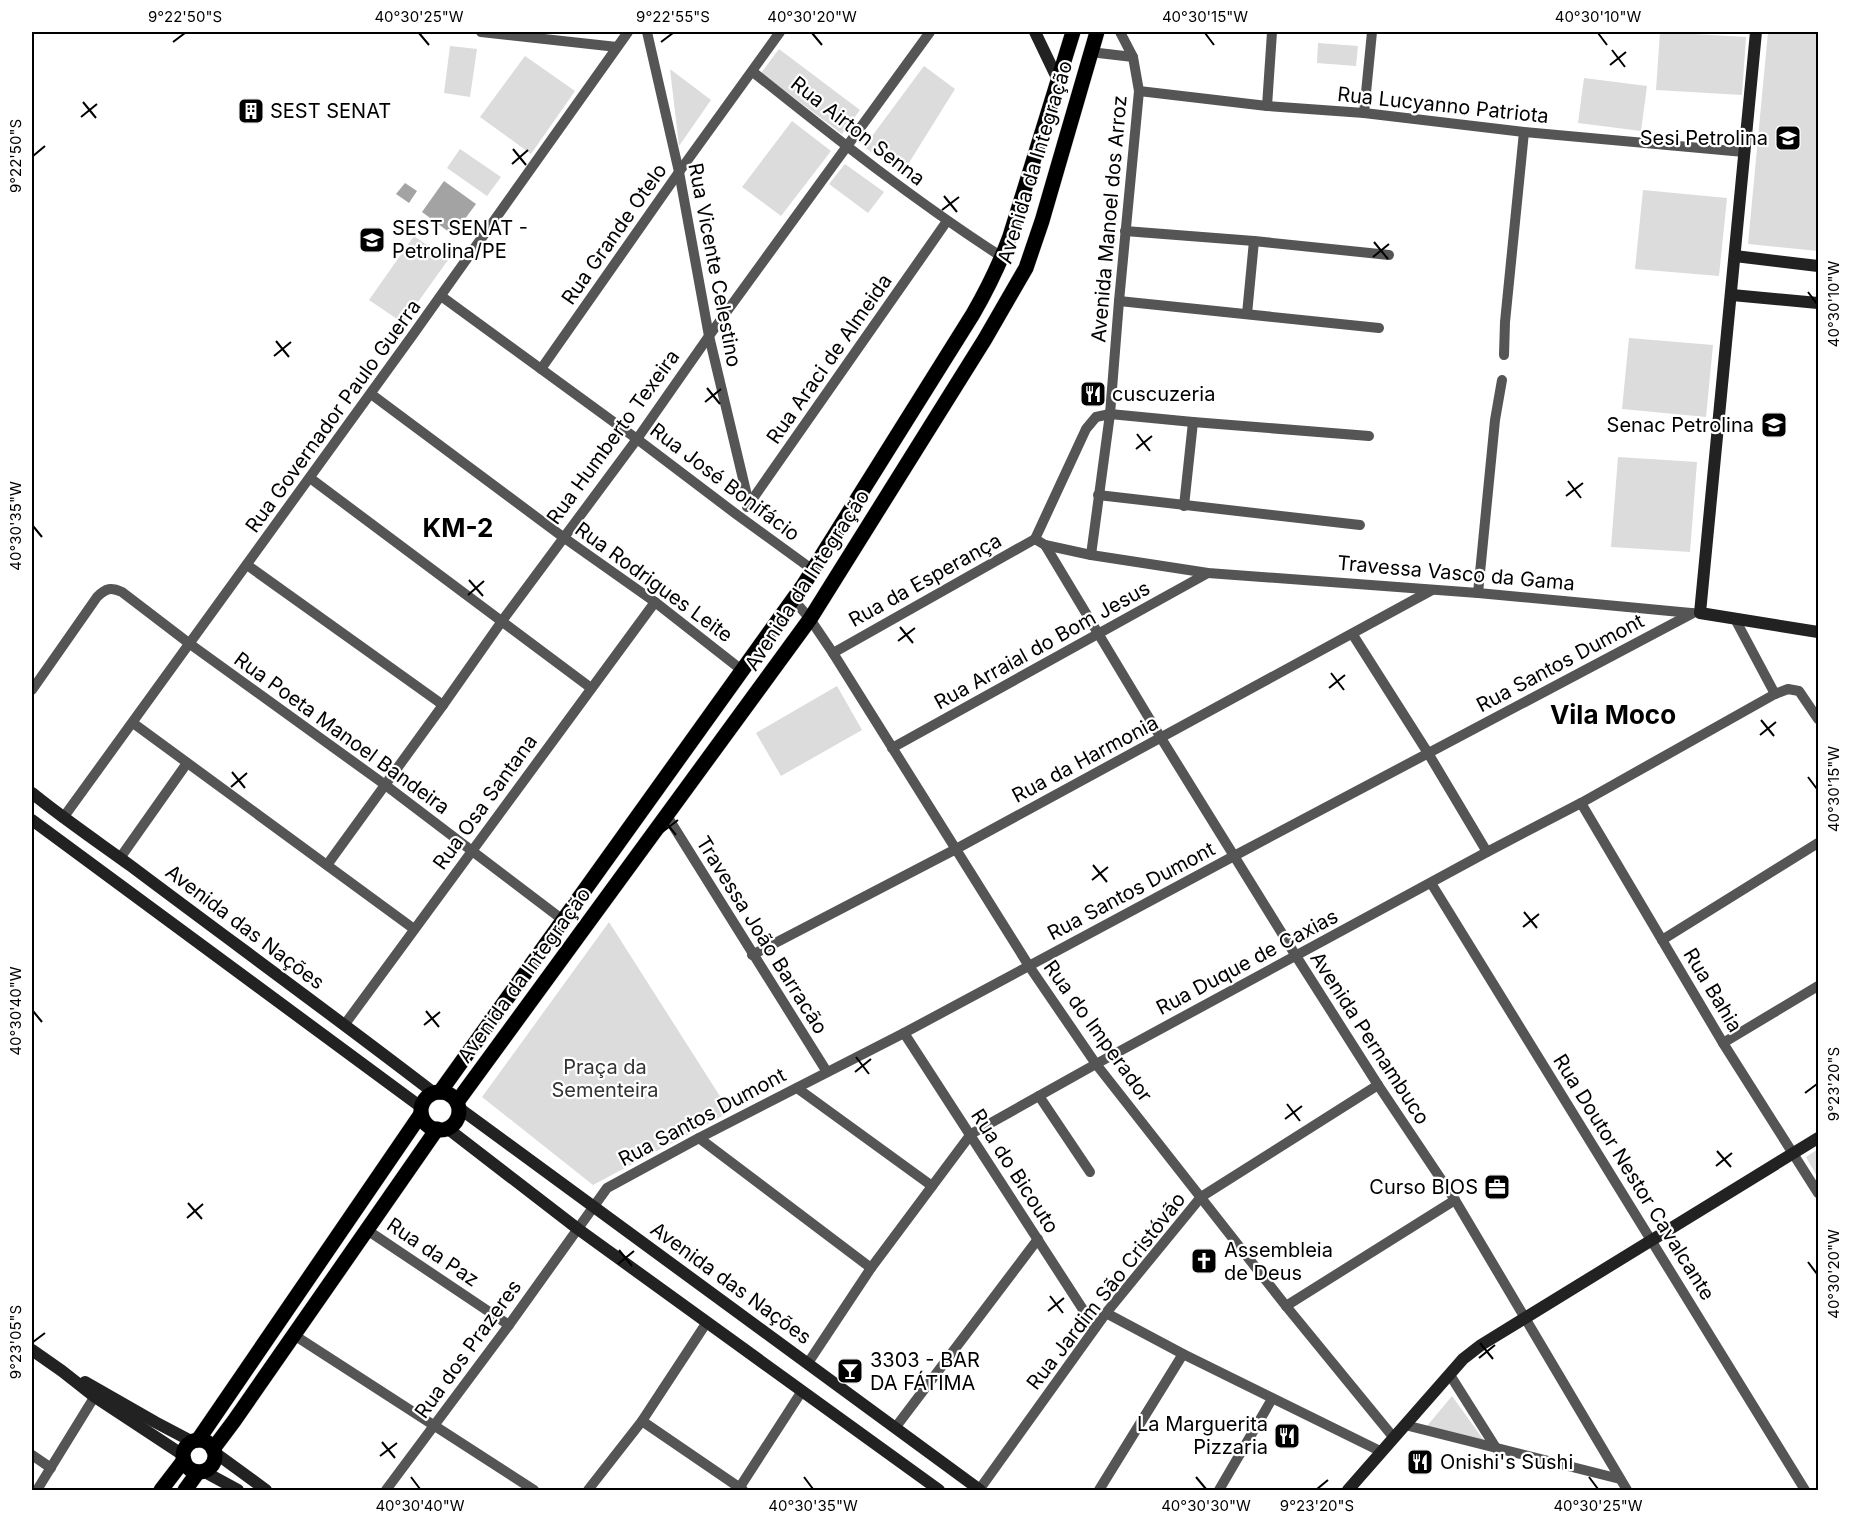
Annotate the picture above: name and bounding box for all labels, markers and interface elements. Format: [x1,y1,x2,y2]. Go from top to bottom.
text: 9°22'50"S [148,7,222,26]
text: 40°30'25"W [374,7,464,26]
text: 9°22'55"S [636,7,710,26]
text: 40°30'20"W [767,7,857,26]
text: 40°30'15"W [1162,7,1248,26]
text: 40°30'10"W [1555,7,1641,26]
street label: Avenida da Integração [993,58,1077,266]
street label: Rua Airton Senna [786,71,930,191]
street label: Rua Lucyanno Patriota [1336,82,1550,128]
street label: Avenida Manoel dos Arroz [1086,94,1132,344]
building icon: SEST SENAT [236,96,266,126]
place label: SEST SENAT [270,99,391,123]
text: 9°22'50"S [6,119,25,193]
school or university icon: Sesi Petrolina [1773,123,1803,153]
place label: Sesi Petrolina [1640,126,1768,150]
street label: Rua Grande Otelo [556,159,672,309]
street label: Rua Vicente Celestino [683,161,747,369]
place label: SEST SENAT - Petrolina/PE [392,216,528,263]
school or university icon: SEST SENAT - Petrolina/PE [357,225,387,255]
text: 40°30'10"W [1824,261,1843,347]
street label: Rua Araci de Almeida [761,270,897,448]
street label: Rua Governador Paulo Guerra [240,295,426,537]
street label: Rua Humberto Texeira [542,345,684,529]
restaurant icon: cuscuzeria [1078,379,1108,409]
place label: cuscuzeria [1112,382,1215,406]
school or university icon: Senac Petrolina [1759,410,1789,440]
place label: Senac Petrolina [1607,413,1754,437]
street label: Rua José Bonifácio [645,418,805,546]
text: 40°30'35"W [6,481,25,571]
street label: Avenida da Integração [740,485,874,675]
district label: KM-2 [423,512,493,543]
street label: Rua Rodrigues Leite [571,517,737,647]
street label: Rua da Esperança [845,528,1005,632]
street label: Travessa Vasco da Gama [1336,551,1576,595]
street label: Rua Arraial do Bom Jesus [930,576,1154,714]
street label: Rua Santos Dumont [1472,609,1648,717]
street label: Rua Poeta Manoel Bandeira [230,647,454,819]
district label: Vila Moco [1550,699,1676,730]
street label: Rua da Harmonia [1008,710,1162,808]
street label: Rua Osa Santana [428,730,542,874]
text: 40°30'15"W [1824,746,1843,832]
street label: Travessa João Barracão [691,832,833,1038]
street label: Rua Santos Dumont [1043,837,1219,945]
street label: Avenida das Nações [161,860,329,994]
street label: Avenida da Integração [452,883,596,1067]
street label: Rua Duque de Caxias [1152,904,1342,1020]
street label: Rua Bahia [1679,944,1747,1036]
street label: Avenida Pernambuco [1305,947,1435,1129]
street label: Rua do Imperador [1039,956,1158,1107]
text: 40°30'40"W [6,966,25,1056]
text: 9°23'20"S [1824,1047,1843,1121]
street label: Rua Doutor Nestor Cavalcante [1548,1050,1720,1304]
park label: Praça da Sementeira [551,1055,659,1102]
street label: Rua Santos Dumont [614,1063,790,1171]
street label: Rua do Bicouto [966,1105,1064,1237]
office icon: Curso BIOS [1482,1172,1512,1202]
place label: Curso BIOS [1369,1175,1478,1199]
street label: Rua Jardim São Cristóvão [1022,1188,1190,1394]
street label: Rua da Paz [382,1212,484,1292]
street label: Avenida das Nações [646,1217,816,1349]
text: 40°30'20"W [1824,1229,1843,1319]
place label: Assembleia de Deus [1224,1238,1333,1285]
church icon: Assembleia de Deus [1189,1246,1219,1276]
street label: Rua dos Prazeres [410,1275,526,1423]
text: 9°23'05"S [6,1305,25,1379]
place label: 3303 - BAR DA FÁTIMA [870,1348,980,1395]
bar icon: 3303 - BAR DA FÁTIMA [835,1356,865,1386]
place label: La Marguerita Pizzaria [1137,1412,1268,1459]
restaurant icon: La Marguerita Pizzaria [1272,1421,1302,1451]
restaurant icon: Onishi's Sushi [1405,1447,1435,1477]
place label: Onishi's Sushi [1440,1450,1573,1474]
text: 40°30'40"W [375,1496,465,1515]
text: 40°30'35"W [768,1496,858,1515]
text: 40°30'30"W [1161,1496,1251,1515]
text: 9°23'20"S [1280,1496,1354,1515]
text: 40°30'25"W [1553,1496,1643,1515]

